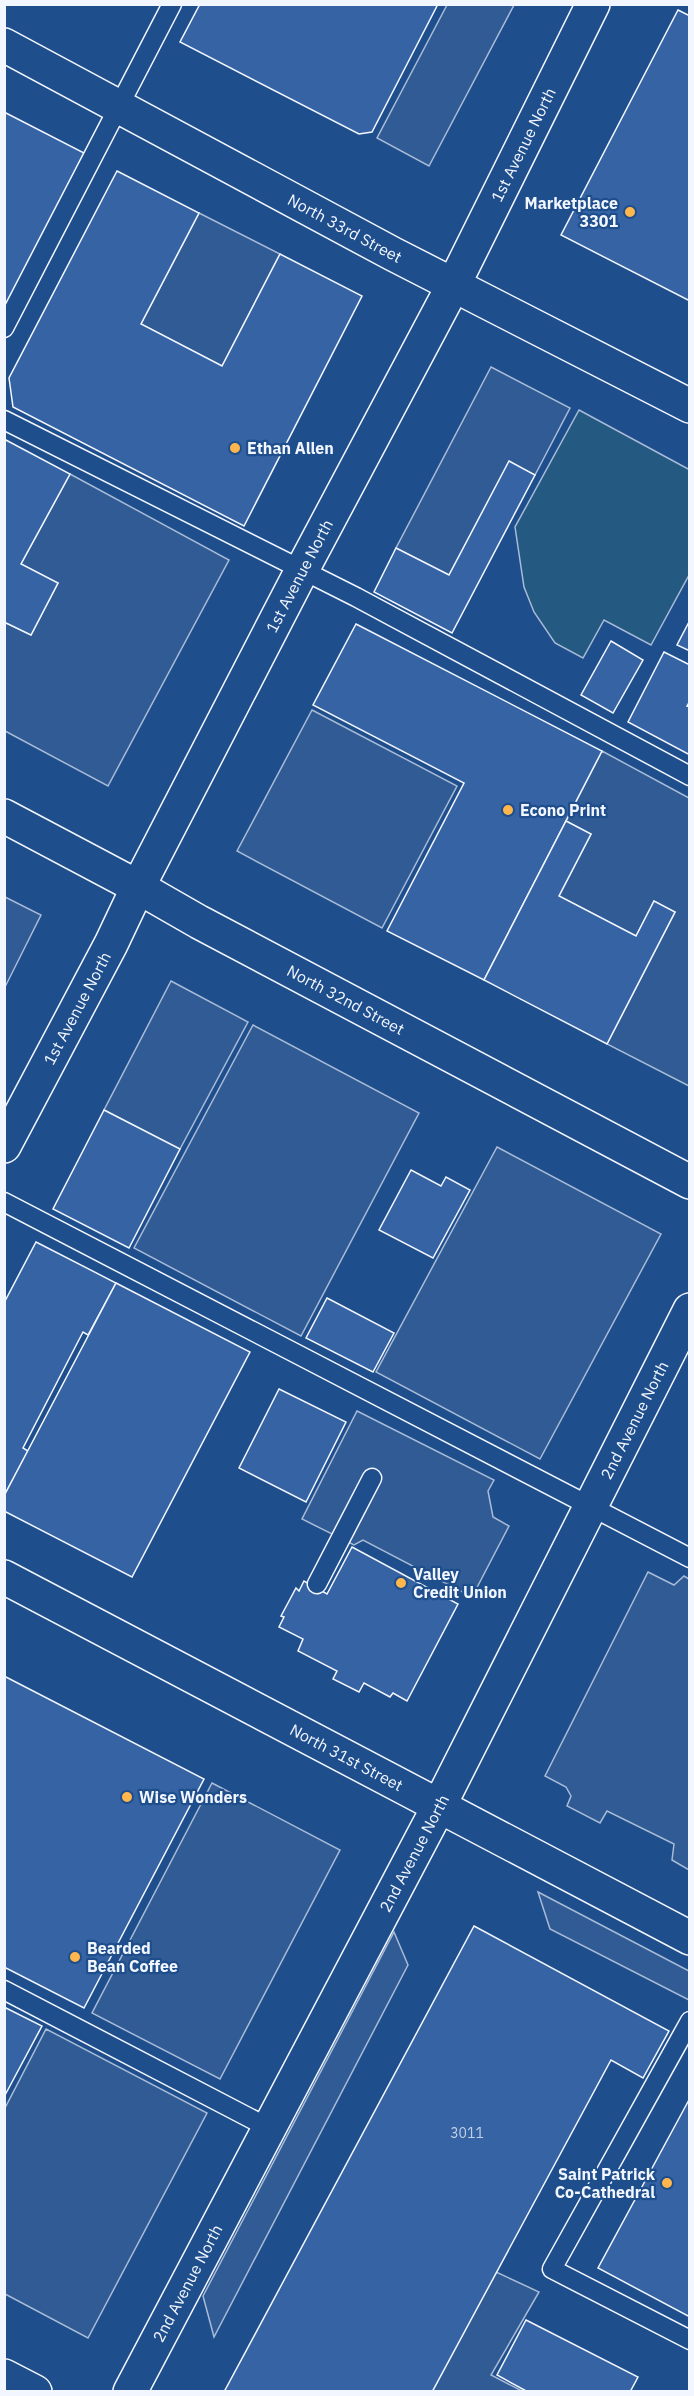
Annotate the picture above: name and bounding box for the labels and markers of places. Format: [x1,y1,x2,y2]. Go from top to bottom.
place label: Marketplace 3301 [525,193,618,231]
marker: Marketplace 3301 [623,205,637,219]
place label: Ethan Allen [247,438,334,458]
marker: Ethan Allen [228,441,242,455]
place label: Econo Print [520,800,606,820]
marker: Econo Print [501,803,515,817]
place label: Valley Credit Union [413,1564,507,1602]
marker: Valley Credit Union [394,1576,408,1590]
place label: Wise Wonders [139,1787,247,1807]
marker: Wise Wonders [120,1790,134,1804]
place label: Bearded Bean Coffee [87,1938,178,1976]
marker: Bearded Bean Coffee [68,1950,82,1964]
place label: Saint Patrick Co-Cathedral [555,2164,656,2202]
marker: Saint Patrick Co-Cathedral [660,2176,674,2190]

